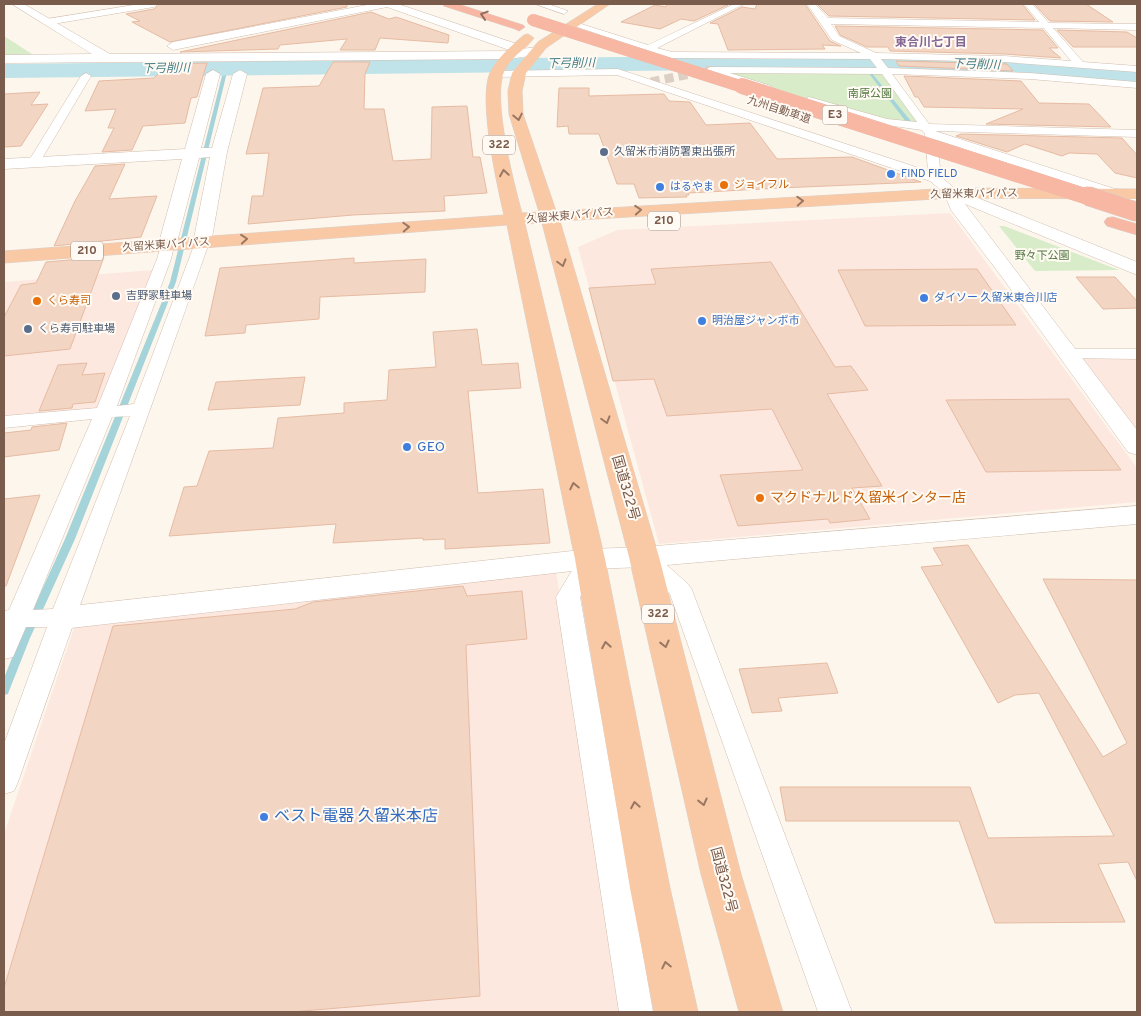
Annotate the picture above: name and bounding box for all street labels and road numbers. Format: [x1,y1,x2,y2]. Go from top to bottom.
street label: 九州自動車道 [745,93,813,127]
road number: E3 [822,106,848,124]
road number: 322 [483,136,515,154]
street label: 久留米東バイパス [930,186,1018,202]
street label: 久留米東バイパス [526,205,614,227]
road number: 210 [648,212,680,230]
street label: 久留米東バイパス [122,235,210,255]
road number: 210 [71,242,103,260]
street label: 国道322号 [608,453,642,523]
road number: 322 [642,604,674,624]
street label: 国道322号 [706,845,740,915]

